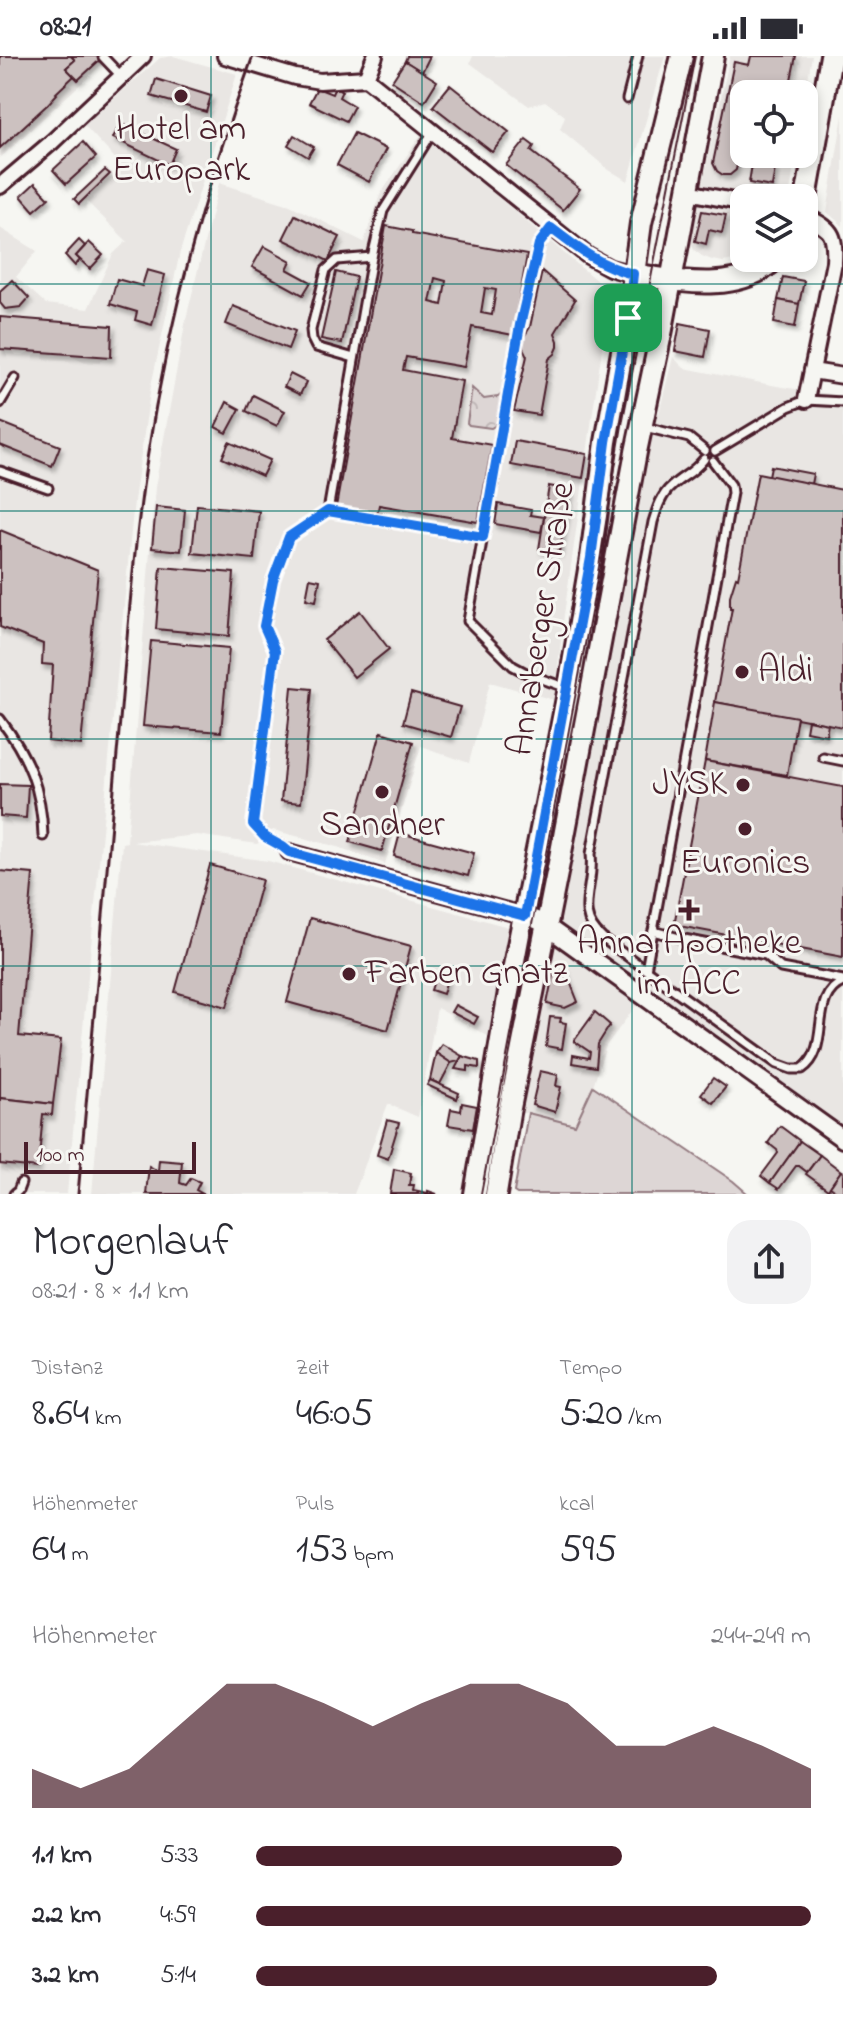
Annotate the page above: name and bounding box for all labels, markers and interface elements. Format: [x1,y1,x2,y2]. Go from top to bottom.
text: 08:21 [40,6,91,50]
map controls [730,80,818,272]
button: locate [730,80,818,168]
marker: Hotel am Europark [172,87,190,105]
place label: Hotel am Europark [112,104,250,198]
button: layers [730,184,818,272]
pin [594,284,662,352]
icon: arrive [606,296,650,340]
street label: Annaberger Straße [495,477,591,760]
place label: Aldi [758,646,813,699]
marker: Aldi [733,663,751,681]
place label: JYSK [652,759,728,812]
marker: JYSK [734,776,752,794]
marker: Sandner [373,783,391,801]
place label: Sandner [319,800,446,853]
marker: Euronics [736,820,754,838]
place label: Euronics [680,838,810,891]
marker: Anna Apotheke im ACC [680,901,698,919]
place label: Anna Apotheke im ACC [577,918,802,1012]
place label: Farben Gnatz [364,948,569,1001]
marker: Farben Gnatz [340,965,358,983]
scale bar [24,1138,196,1174]
text: 100 m [36,1140,85,1172]
text: Morgenlauf [32,1211,233,1275]
button: share [727,1220,811,1304]
text: 08:21 · 8 × 1.1 km [32,1273,189,1311]
text: Distanz [32,1353,103,1385]
text: Zeit [296,1353,329,1385]
text: Tempo [559,1353,622,1385]
text: 8.64 [32,1385,89,1444]
text: 46:05 [296,1385,373,1444]
text: 5:20 [559,1385,623,1444]
text: km [89,1403,121,1435]
text: /km [623,1403,662,1435]
text: Höhenmeter [32,1489,138,1521]
text: Puls [296,1489,335,1521]
text: kcal [559,1489,594,1521]
text: 64 [32,1521,66,1580]
text: 153 [296,1521,348,1580]
text: 595 [559,1521,617,1580]
text: m [66,1539,89,1571]
text: bpm [348,1539,394,1571]
text: Höhenmeter [32,1618,157,1656]
text: 244–249 m [711,1618,811,1656]
text: 1.1 km [32,1837,92,1875]
text: 5:33 [160,1837,199,1875]
text: 2.2 km [32,1897,101,1935]
text: 4:59 [160,1897,196,1935]
text: 3.2 km [32,1957,99,1995]
text: 5:14 [160,1957,196,1995]

